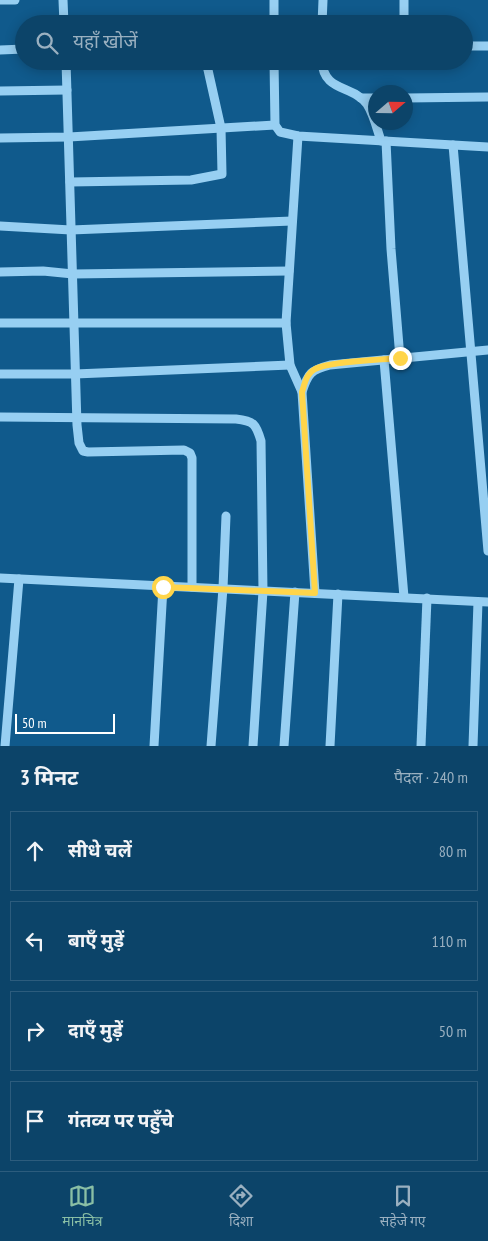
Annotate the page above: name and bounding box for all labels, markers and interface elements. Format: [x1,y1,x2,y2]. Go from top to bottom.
search box [15,15,473,70]
icon: search [33,29,61,57]
text: यहाँ खोजें [73,29,138,53]
north arrow [368,85,413,130]
route end [389,347,412,370]
route start [152,576,175,599]
scale bar [15,711,115,734]
text: 50 m [22,714,47,732]
text: 3 मिनट [20,764,78,791]
text: पैदल · 240 m [394,767,468,787]
icon: ahead [21,837,49,865]
text: सीधे चलें [68,838,132,862]
text: 80 m [439,841,467,861]
icon: left [21,927,49,955]
text: बाएँ मुड़ें [68,928,124,952]
text: 110 m [432,931,467,951]
icon: right [21,1017,49,1045]
text: दाएँ मुड़ें [68,1018,123,1042]
text: 50 m [439,1021,467,1041]
icon: arrive [21,1107,49,1135]
text: गंतव्य पर पहुँचे [68,1108,173,1132]
tab: मानचित्र [62,1182,102,1232]
tab: दिशा [227,1182,255,1232]
tab: सहेजे गए [380,1182,426,1232]

